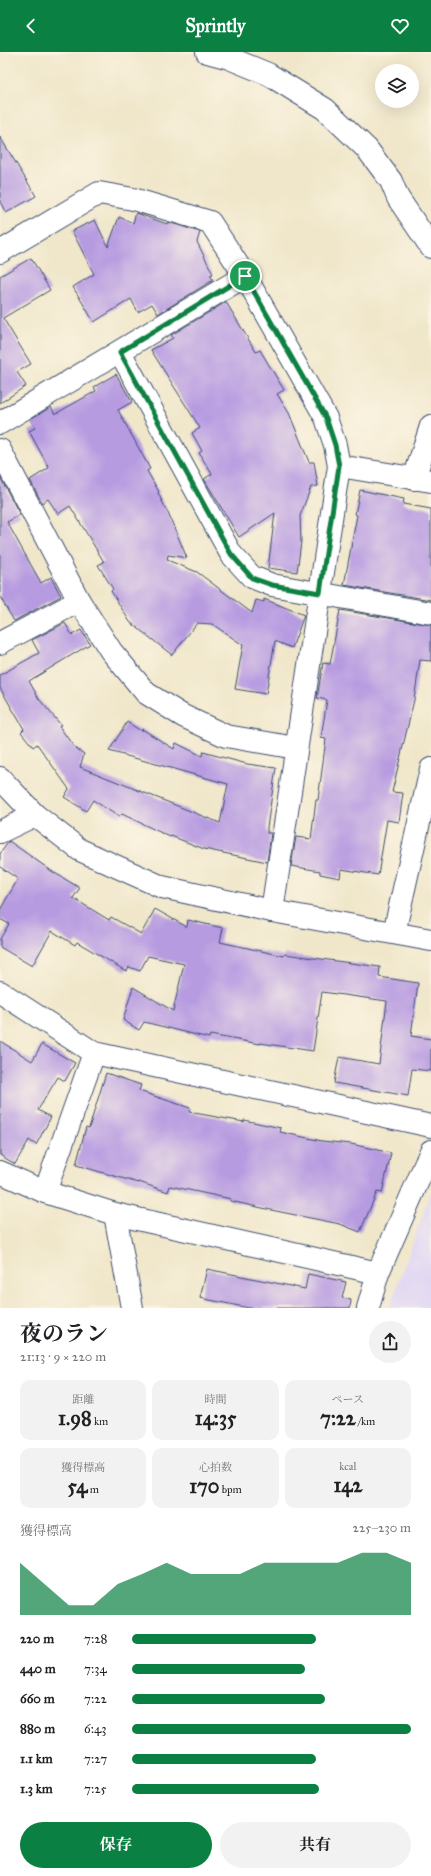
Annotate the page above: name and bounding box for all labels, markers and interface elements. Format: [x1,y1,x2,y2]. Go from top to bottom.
icon: back [20,15,42,37]
text: Sprintly [185,15,246,37]
icon: heart [389,15,411,37]
map controls [375,64,419,108]
button: layers [375,64,419,108]
pin [228,259,262,293]
icon: arrive [234,265,256,287]
text: 夜のラン [20,1320,108,1347]
button: share [369,1321,411,1363]
text: 21:13 · 9 × 220 m [20,1349,106,1365]
text: 距離 [72,1393,94,1406]
text: 時間 [204,1393,226,1406]
text: ペース [332,1393,364,1406]
text: 1.98 [58,1406,92,1430]
text: 14:35 [195,1406,236,1430]
text: 7:22 [320,1406,356,1430]
text: km [92,1415,108,1428]
text: /km [356,1415,375,1428]
text: kcal [339,1460,356,1473]
text: 獲得標高 [61,1461,105,1474]
text: 心拍数 [199,1461,232,1474]
text: 142 [333,1473,362,1497]
text: 54 [67,1474,87,1498]
text: 170 [189,1474,219,1498]
text: m [87,1483,99,1496]
text: bpm [219,1483,242,1496]
text: 225–230 m [353,1520,411,1536]
text: 獲得標高 [20,1523,72,1539]
text: 220 m [20,1631,54,1647]
text: 7:28 [84,1631,108,1647]
text: 440 m [20,1661,56,1677]
text: 7:34 [84,1661,107,1677]
text: 660 m [20,1691,55,1707]
text: 7:22 [84,1691,107,1707]
text: 880 m [20,1721,55,1737]
text: 6:43 [84,1721,106,1737]
text: 1.1 km [20,1751,53,1767]
text: 7:27 [84,1751,107,1767]
text: 1.3 km [20,1781,53,1797]
text: 7:25 [84,1781,107,1797]
button: 保存 [20,1822,212,1868]
button: 共有 [220,1822,411,1868]

